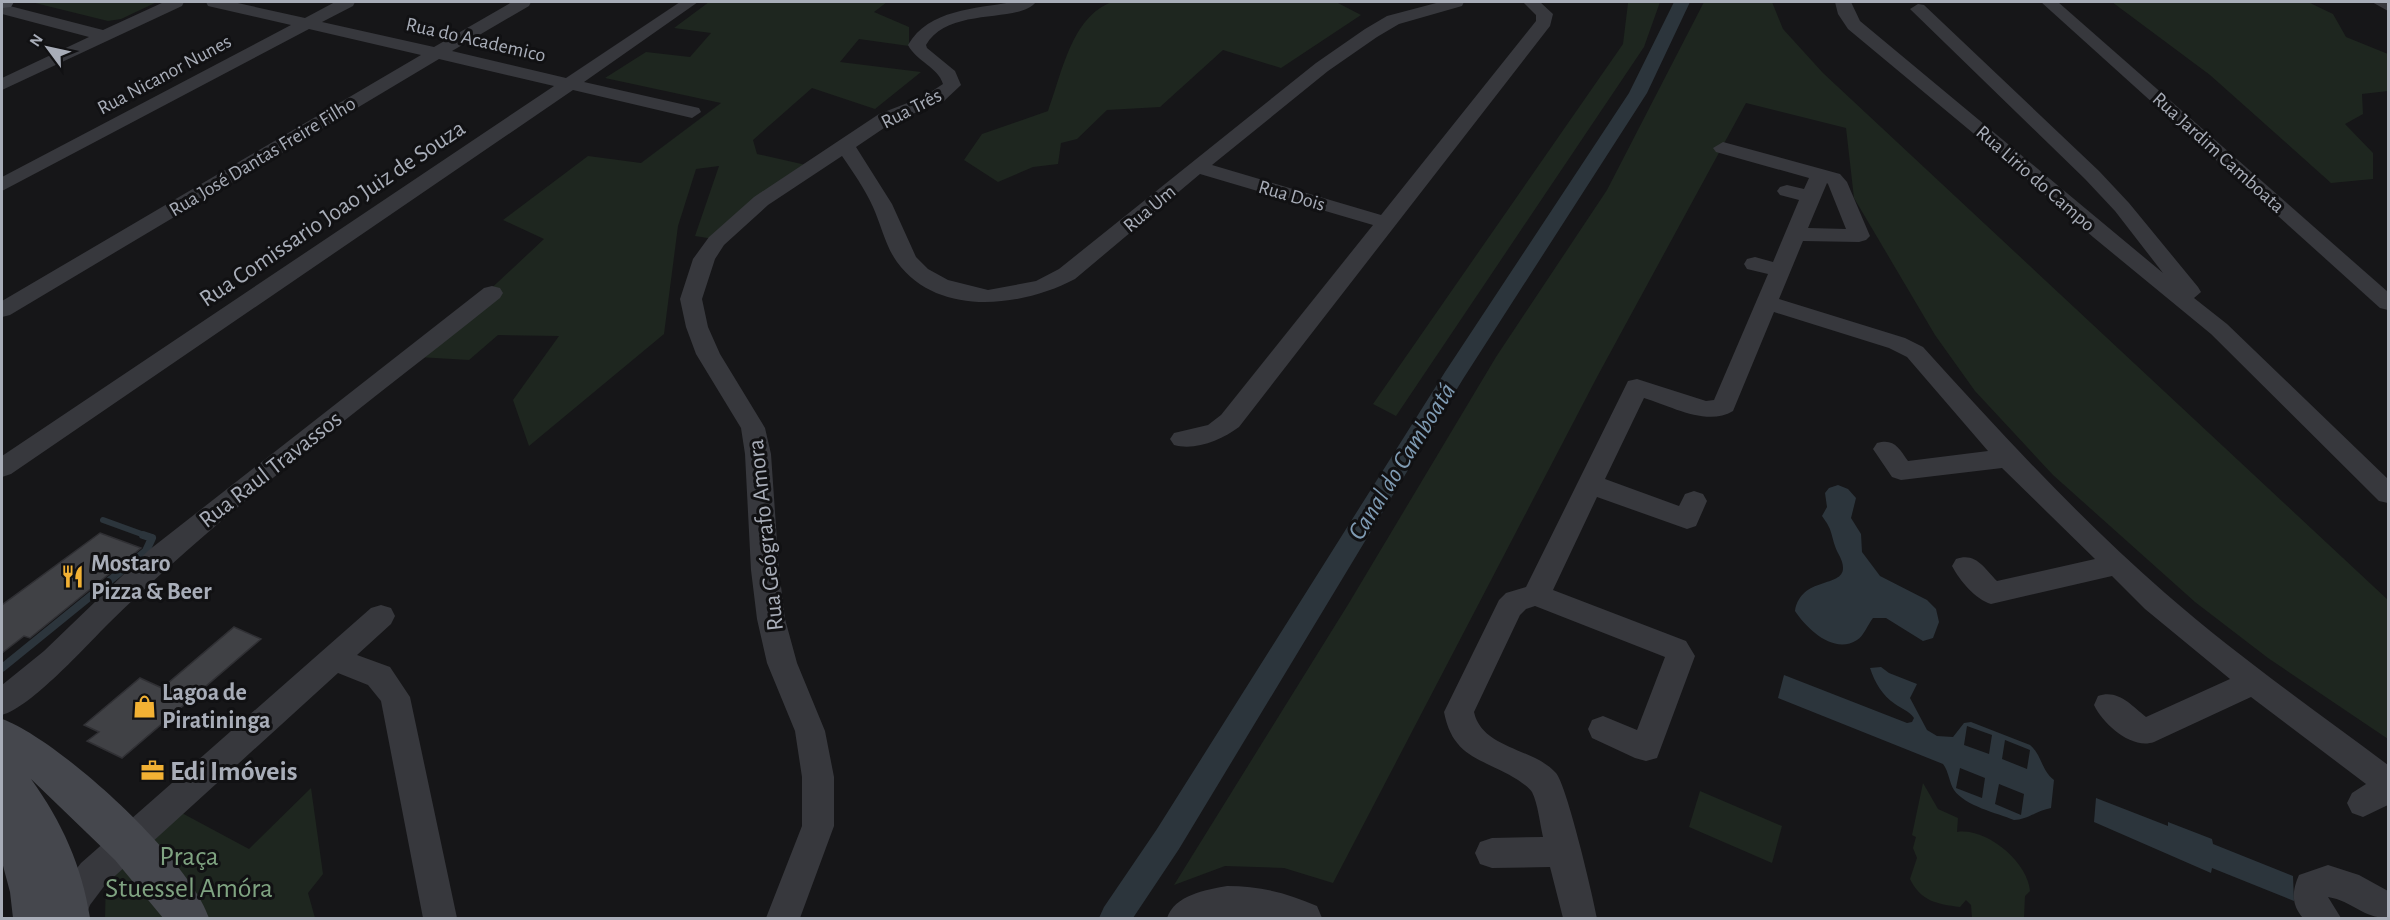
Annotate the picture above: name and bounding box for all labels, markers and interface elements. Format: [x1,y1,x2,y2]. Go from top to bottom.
street label: Rua do Academico [404,14,548,66]
north arrow [18,18,78,78]
text: N [27,31,46,49]
street label: Rua Nicanor Nunes [94,31,235,119]
street label: Rua Três [878,85,945,133]
street label: Rua Jardim Camboata [2149,89,2288,217]
street label: Rua José Dantas Freire Filho [166,93,359,220]
street label: Rua Comissario Joao Juiz de Souza [195,116,470,312]
street label: Rua Lirio do Campo [1972,122,2098,235]
street label: Rua Dois [1256,177,1327,215]
street label: Rua Um [1120,181,1180,236]
water label: Canal do Camboatá [1343,379,1460,545]
street label: Rua Raul Travassos [195,407,347,533]
street label: Rua Geógrafo Amora [744,438,788,632]
place label: Mostaro Pizza & Beer [91,552,212,604]
restaurant icon: Mostaro Pizza & Beer [60,564,86,590]
place label: Lagoa de Piratininga [162,681,270,733]
shop icon: Lagoa de Piratininga [131,693,157,719]
office icon: Edi Imóveis [139,757,165,783]
place label: Edi Imóveis [170,758,298,786]
park label: Praça Stuessel Amóra [105,843,273,903]

